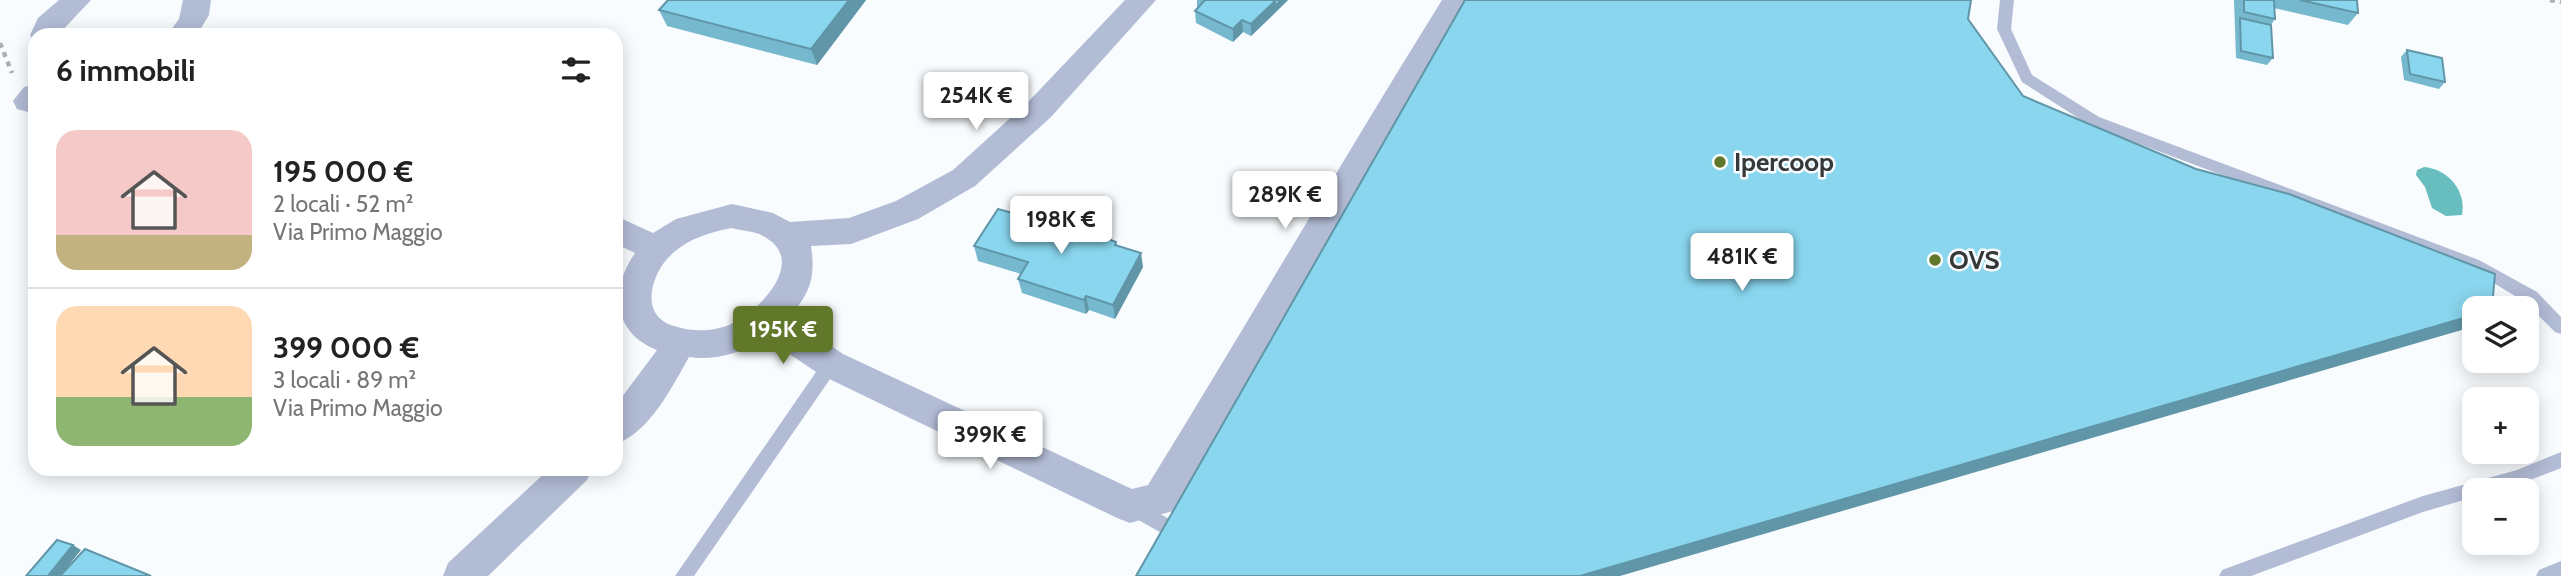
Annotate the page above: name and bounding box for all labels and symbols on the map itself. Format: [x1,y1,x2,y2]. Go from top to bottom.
pin: 254K € [919,72,1033,132]
place label: Ipercoop [1734,146,1834,178]
marker: Ipercoop [1712,154,1728,170]
pin: 289K € [1228,172,1342,231]
pin: 198K € [1004,196,1118,256]
pin: 481K € [1685,233,1799,293]
place label: OVS [1949,244,2000,276]
marker: OVS [1927,252,1943,268]
pin: 195K € [726,306,840,366]
pin: 399K € [933,412,1047,471]

